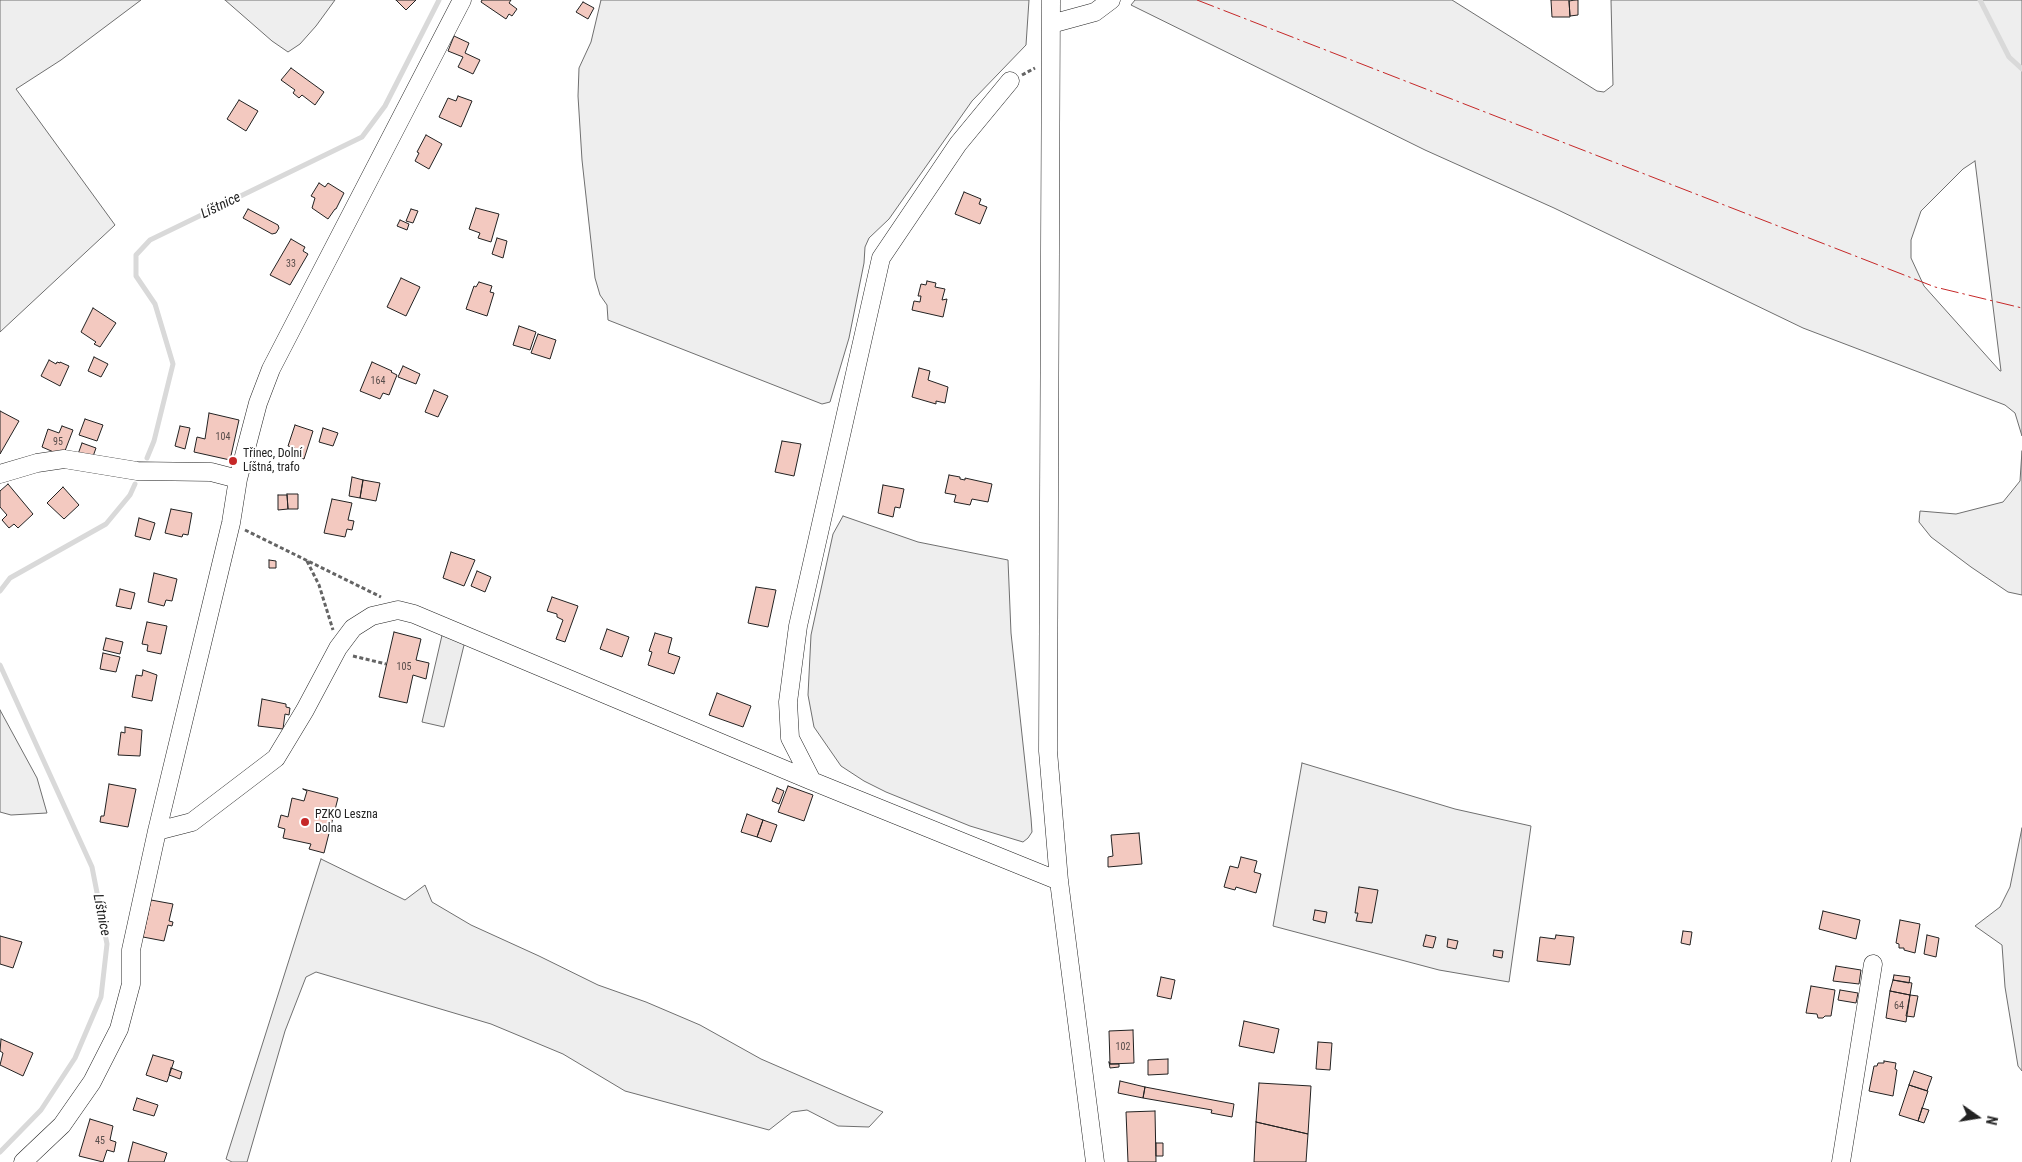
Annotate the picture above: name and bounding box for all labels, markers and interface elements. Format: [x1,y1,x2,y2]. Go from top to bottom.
water label: Líštnice [198,189,244,223]
house number: 33 [286,258,296,270]
house number: 164 [371,375,385,387]
house number: 104 [216,431,230,443]
house number: 95 [53,436,63,448]
place label: Třinec, Dolní Líštná, trafo [243,447,302,475]
marker: Třinec, Dolní Líštná, trafo [227,455,239,467]
house number: 105 [397,661,411,673]
place label: PZKO Leszna Dolna [315,808,378,836]
marker: PZKO Leszna Dolna [299,816,311,828]
water label: Líštnice [89,893,113,937]
house number: 64 [1894,1000,1904,1012]
house number: 102 [1116,1041,1130,1053]
north arrow [1952,1092,2002,1142]
text: N [1983,1114,2000,1126]
house number: 45 [95,1135,105,1147]

